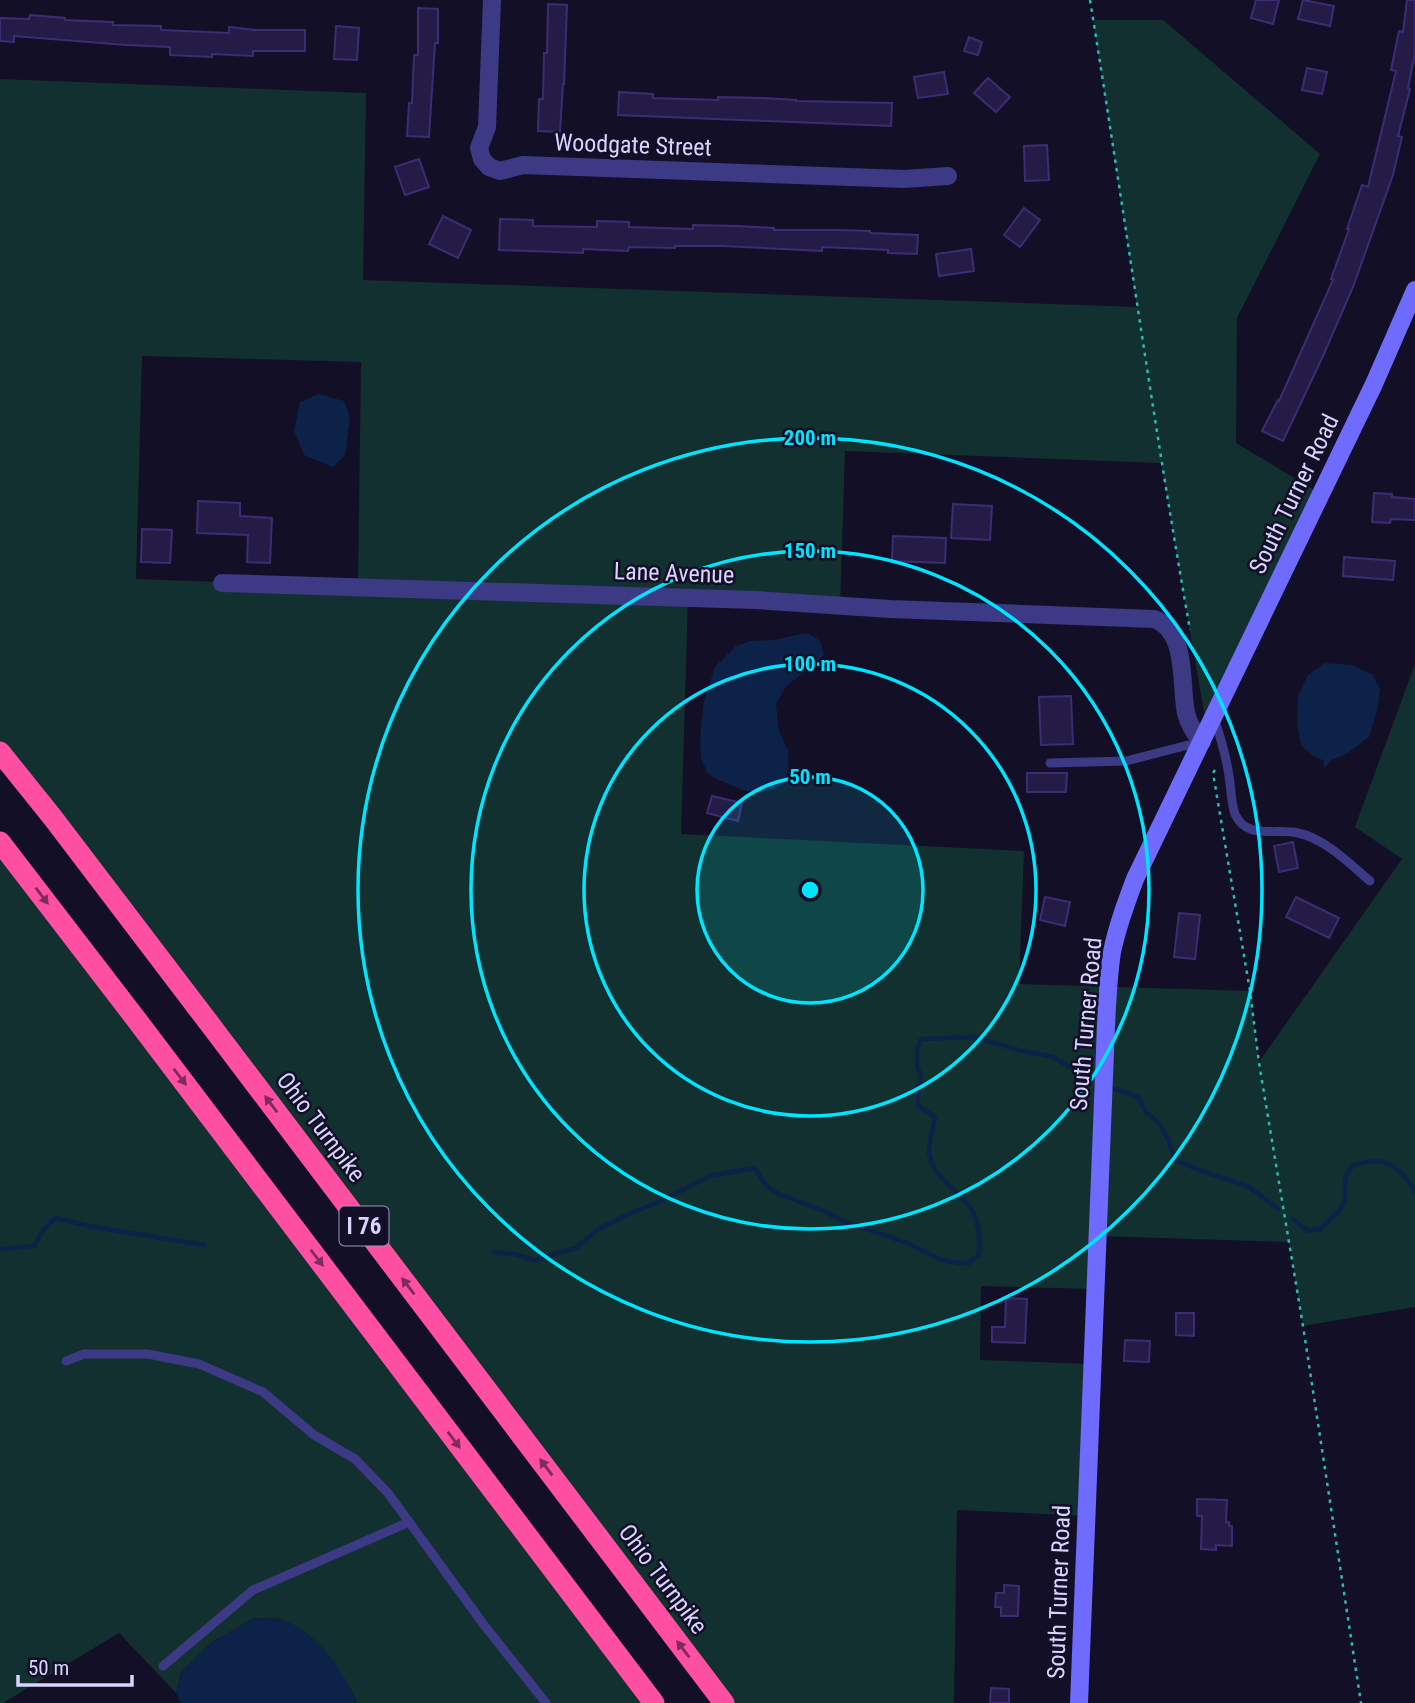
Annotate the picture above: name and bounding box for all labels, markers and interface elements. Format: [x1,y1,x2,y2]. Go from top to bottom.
street label: Woodgate Street [554,128,712,162]
street label: South Turner Road [1243,410,1345,578]
text: 200 m [784,426,836,450]
text: 150 m [784,539,836,563]
street label: Lane Avenue [613,557,735,589]
text: 100 m [784,652,836,676]
text: 50 m [789,765,831,789]
centre of rings [798,878,822,902]
one-way arrow [34,887,48,905]
street label: South Turner Road [1064,936,1108,1112]
street label: Ohio Turnpike [271,1067,371,1187]
one-way arrow [172,1068,186,1086]
one-way arrow [264,1095,278,1114]
road number: I 76 [340,1206,388,1246]
one-way arrow [310,1249,324,1267]
one-way arrow [401,1277,416,1295]
one-way arrow [447,1430,462,1448]
one-way arrow [539,1458,553,1476]
street label: South Turner Road [1042,1505,1076,1679]
street label: Ohio Turnpike [613,1519,713,1639]
one-way arrow [676,1639,690,1658]
scale bar [18,1644,131,1688]
text: 50 m [28,1656,69,1680]

